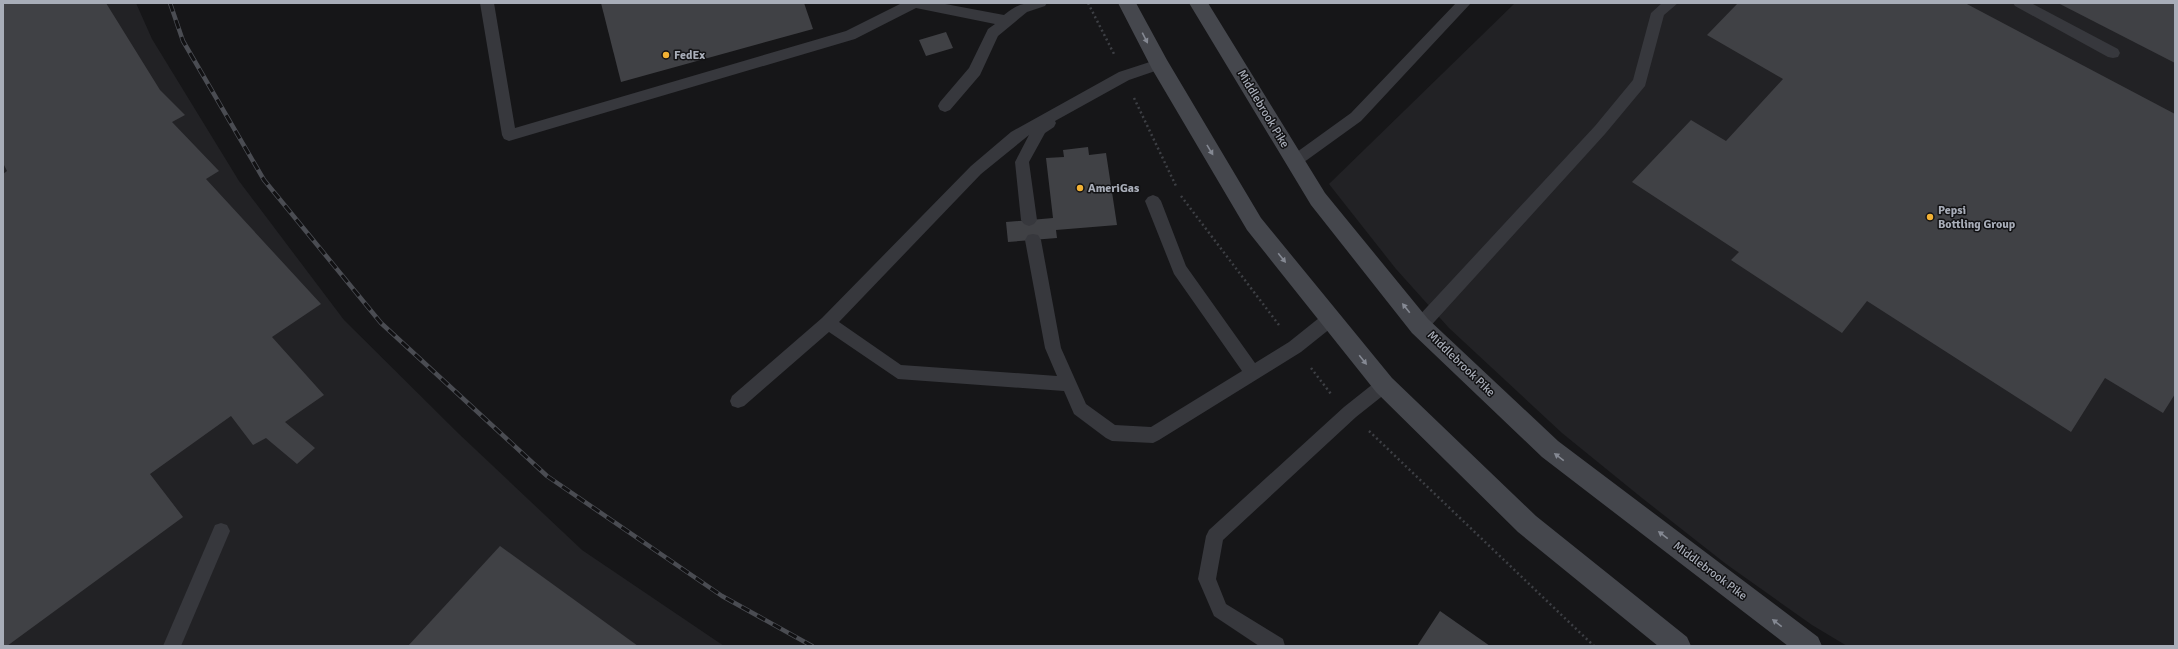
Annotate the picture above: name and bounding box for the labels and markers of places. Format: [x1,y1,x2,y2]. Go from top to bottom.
place label: FedEx [674,48,705,63]
marker: FedEx [661,50,671,60]
place label: AmeriGas [1088,181,1140,196]
marker: AmeriGas [1075,183,1085,193]
place label: Pepsi Bottling Group [1938,203,2016,232]
marker: Pepsi Bottling Group [1925,212,1935,222]

